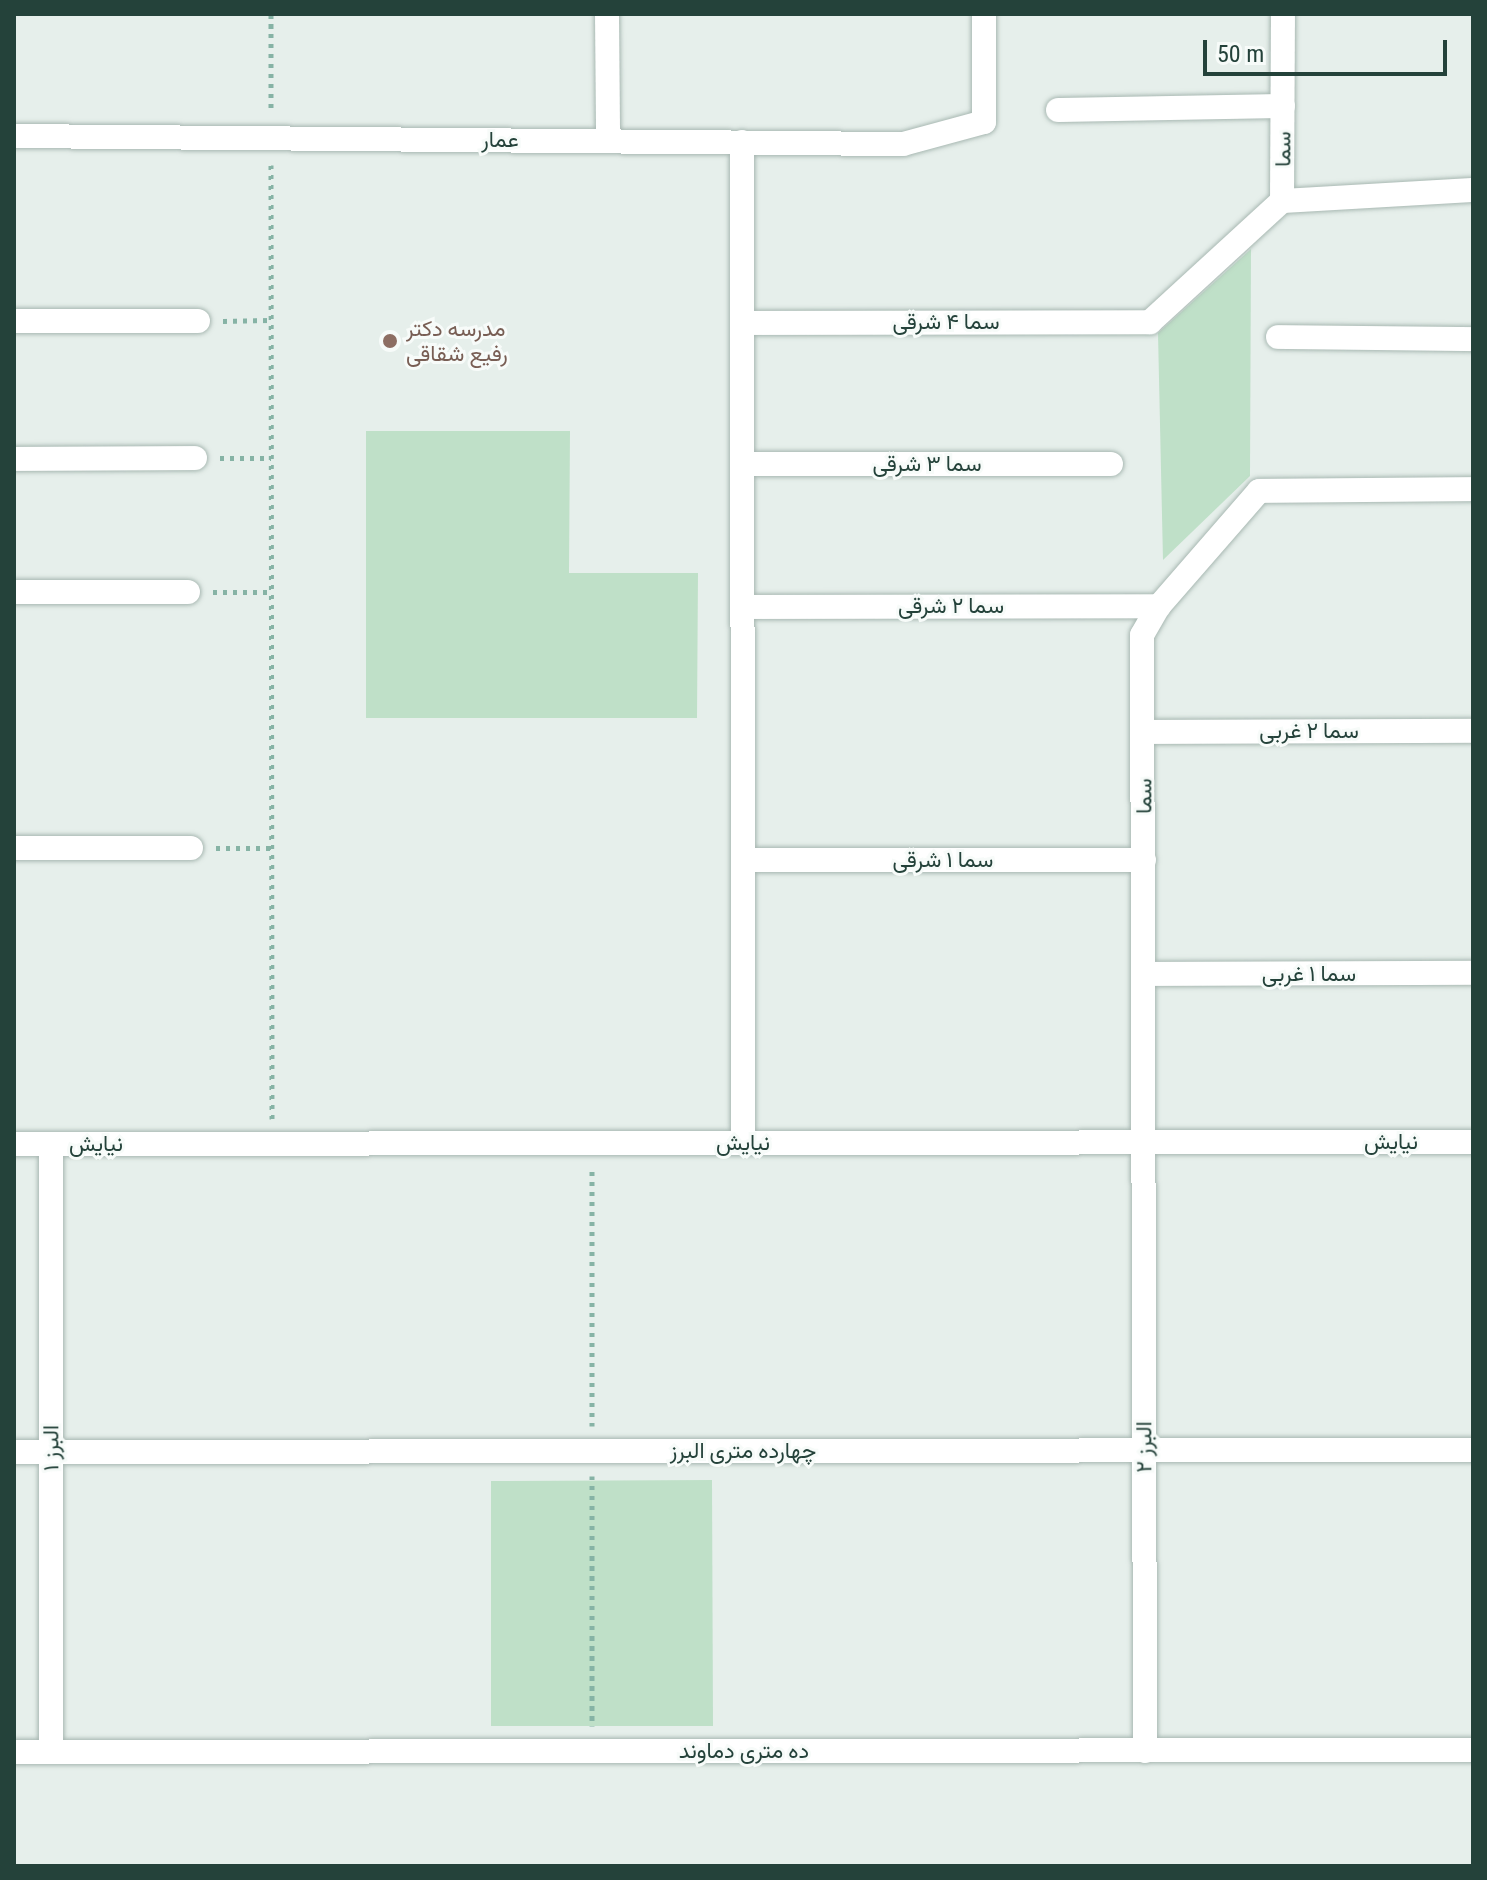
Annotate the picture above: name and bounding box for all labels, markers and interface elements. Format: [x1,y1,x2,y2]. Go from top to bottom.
scale bar [1207,24,1451,74]
text: 50 m [1217,40,1264,68]
street label: عمار [481,127,519,153]
street label: سما [1270,131,1296,167]
street label: سما ۴ شرقی [892,309,1000,335]
place label: مدرسه دکتر رفیع شقاقی [406,315,508,366]
marker: مدرسه دکتر رفیع شقاقی [381,332,399,350]
street label: سما ۳ شرقی [873,451,981,477]
street label: سما ۲ شرقی [898,593,1004,619]
street label: سما ۲ غربی [1259,718,1359,744]
street label: سما [1131,778,1157,814]
street label: سما ۱ شرقی [893,847,993,873]
street label: سما ۱ غربی [1262,961,1356,987]
street label: نیایش [1364,1129,1418,1155]
street label: نیایش [716,1130,770,1156]
street label: نیایش [69,1131,123,1157]
street label: البرز ۲ [1131,1421,1157,1473]
street label: البرز ۱ [38,1425,64,1471]
street label: چهارده متری البرز [670,1438,816,1464]
street label: ده متری دماوند [679,1738,809,1764]

